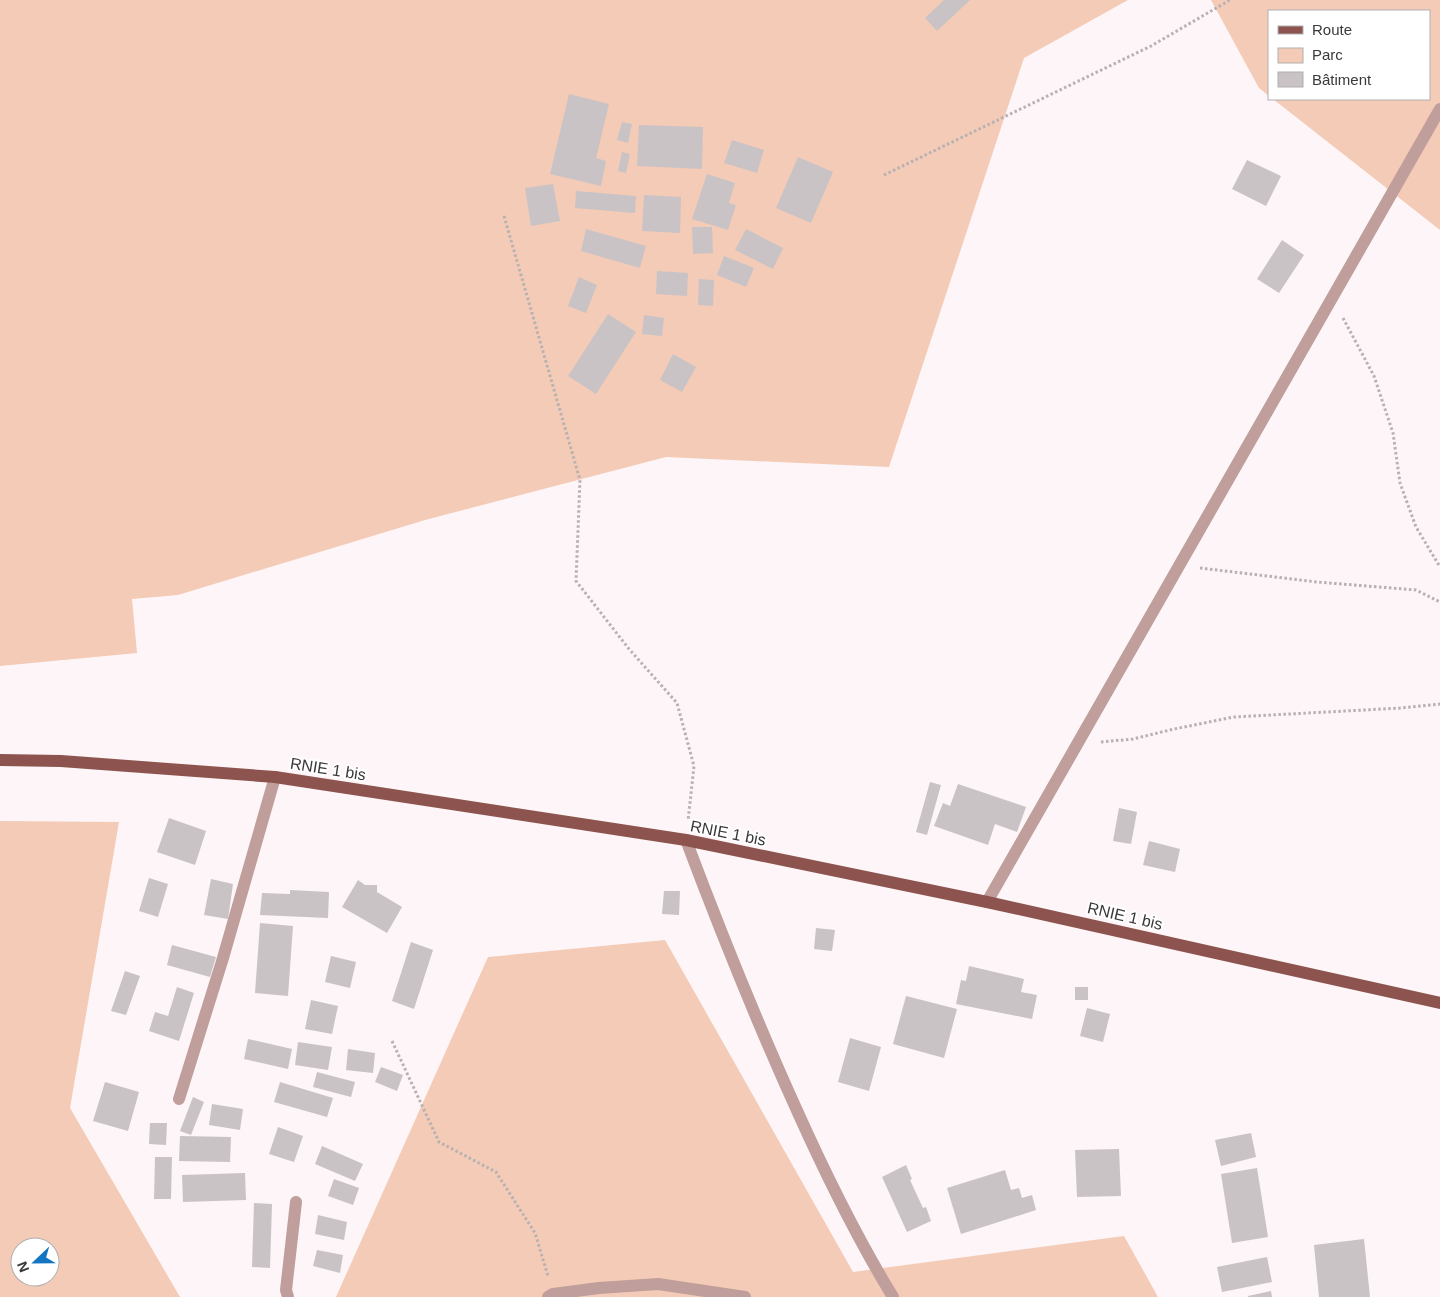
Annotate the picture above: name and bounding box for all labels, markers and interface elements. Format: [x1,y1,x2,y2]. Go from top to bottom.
legend [1268,10,1430,100]
text: Route [1312,21,1352,38]
text: Parc [1312,46,1343,63]
text: Bâtiment [1312,71,1372,88]
street label: RNIE 1 bis [289,755,367,783]
street label: RNIE 1 bis [689,817,767,849]
street label: RNIE 1 bis [1086,899,1164,933]
north arrow [10,1237,60,1287]
text: N [14,1259,32,1275]

